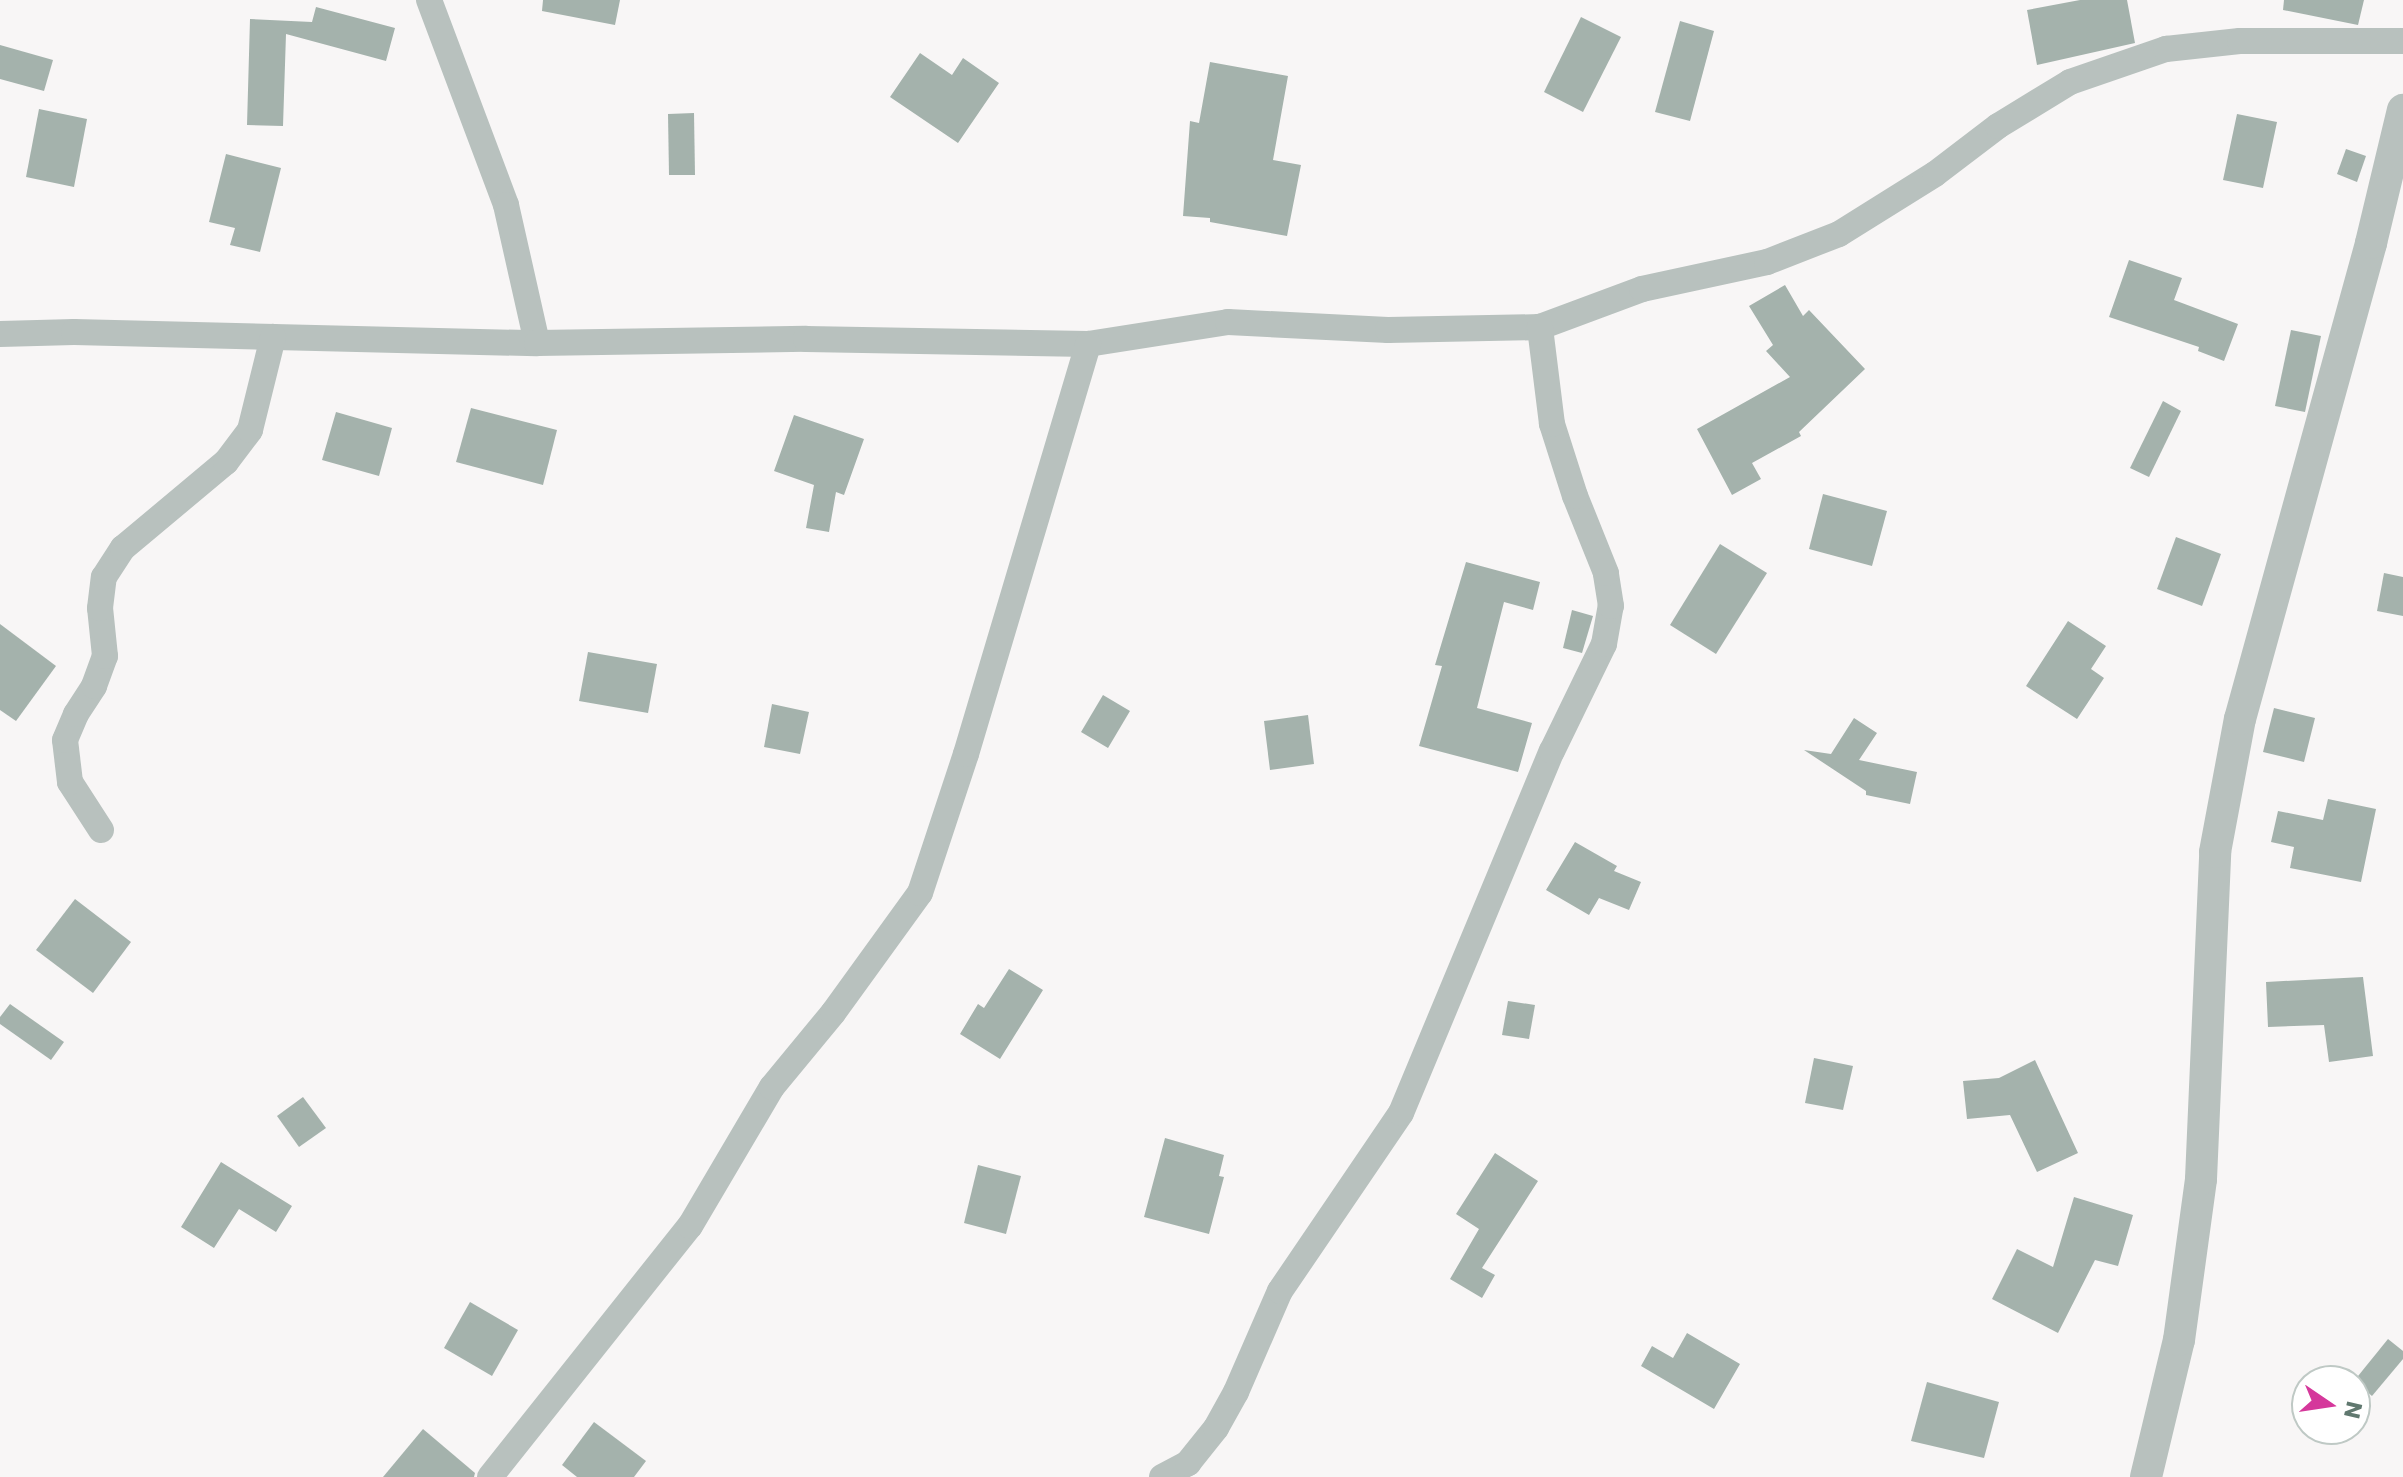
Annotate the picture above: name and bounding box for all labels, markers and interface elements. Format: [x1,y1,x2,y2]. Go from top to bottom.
north arrow [2291,1365,2371,1445]
text: N [2336,1399,2370,1422]

